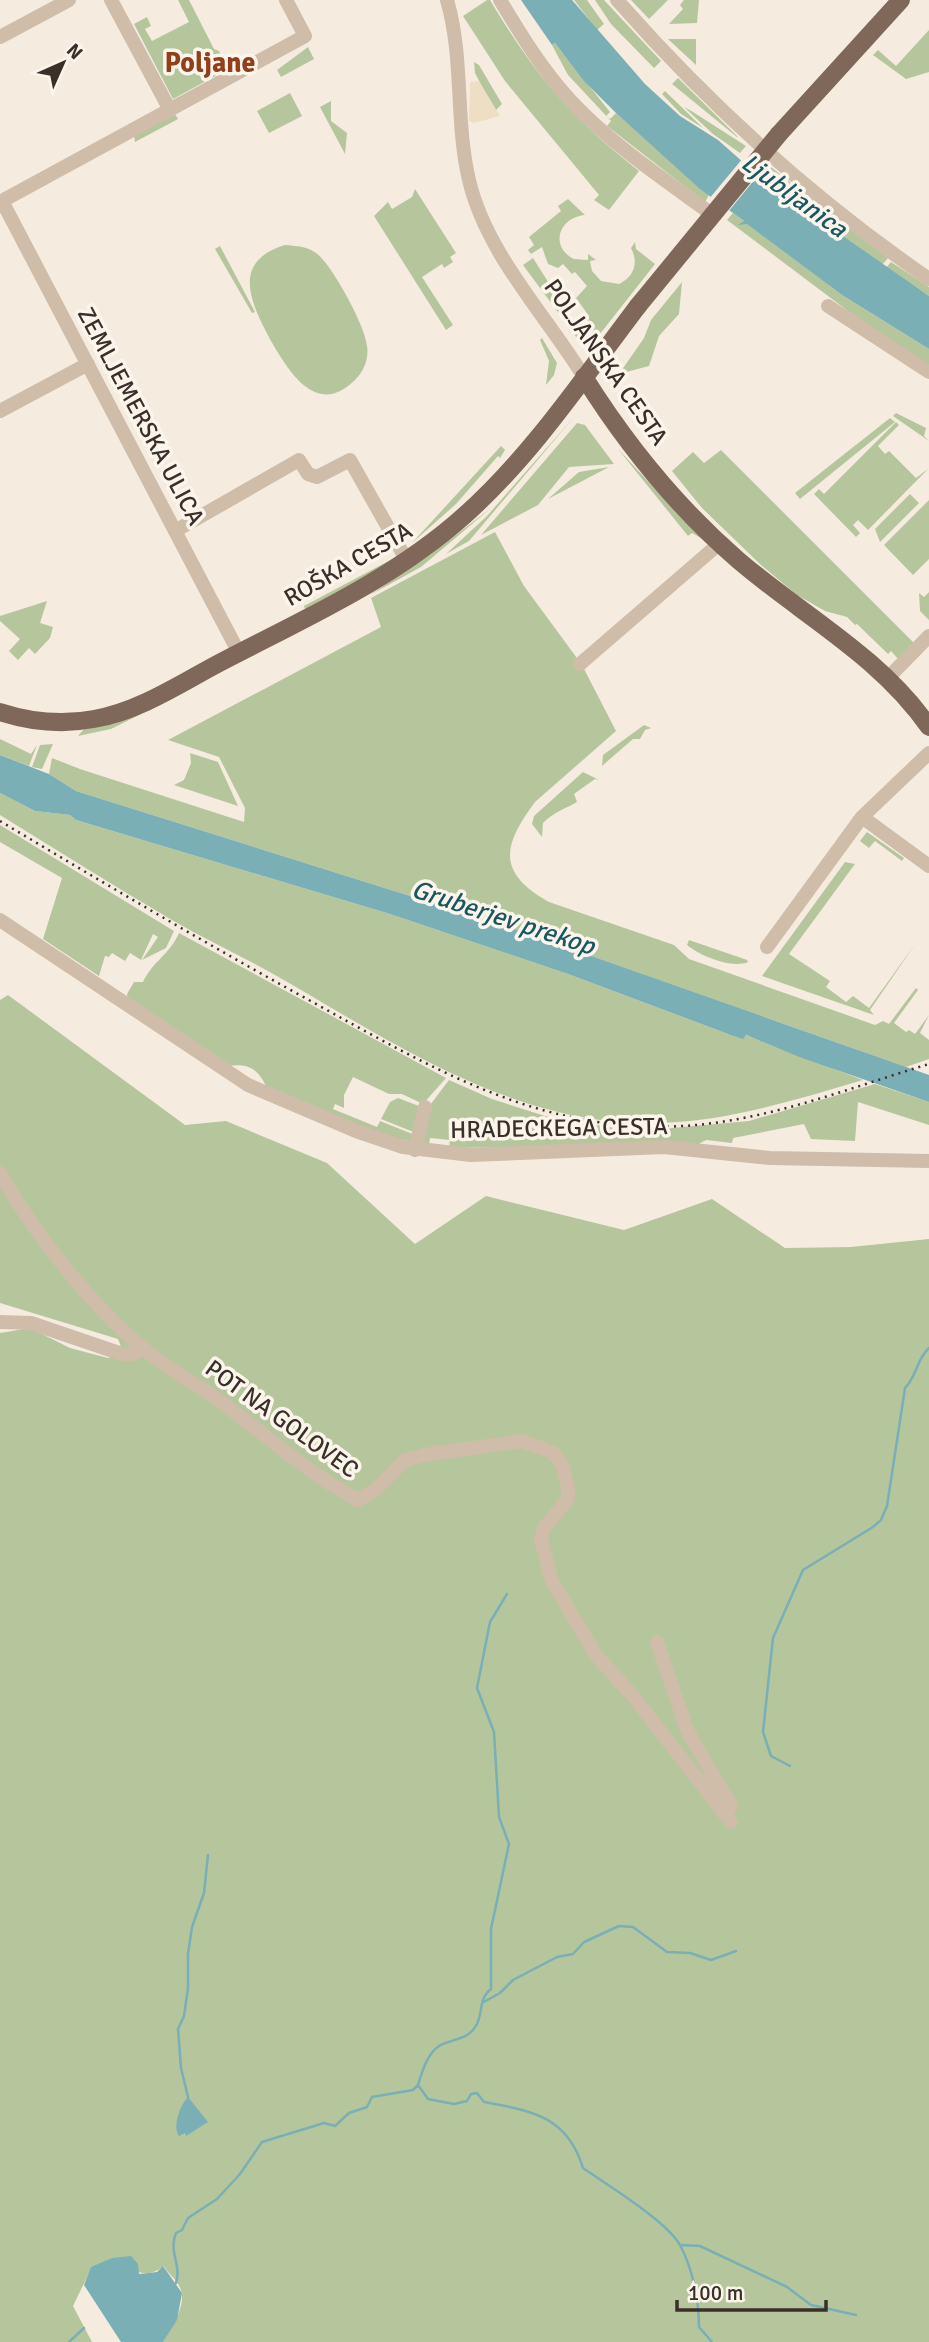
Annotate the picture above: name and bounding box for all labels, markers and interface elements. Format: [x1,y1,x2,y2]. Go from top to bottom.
north arrow [28,28,98,98]
text: N [61,39,87,65]
district label: Poljane [165,46,256,80]
water label: Ljubljanica [735,147,854,246]
street label: POLJANSKA CESTA [537,273,675,451]
street label: ZEMLJEMERSKA ULICA [71,302,211,530]
street label: ROŠKA CESTA [278,515,418,613]
water label: Gruberjev prekop [407,873,600,963]
street label: HRADECKEGA CESTA [450,1111,668,1145]
street label: POT NA GOLOVEC [199,1353,365,1485]
scale bar [677,2268,826,2312]
text: 100 m [688,2280,743,2306]

